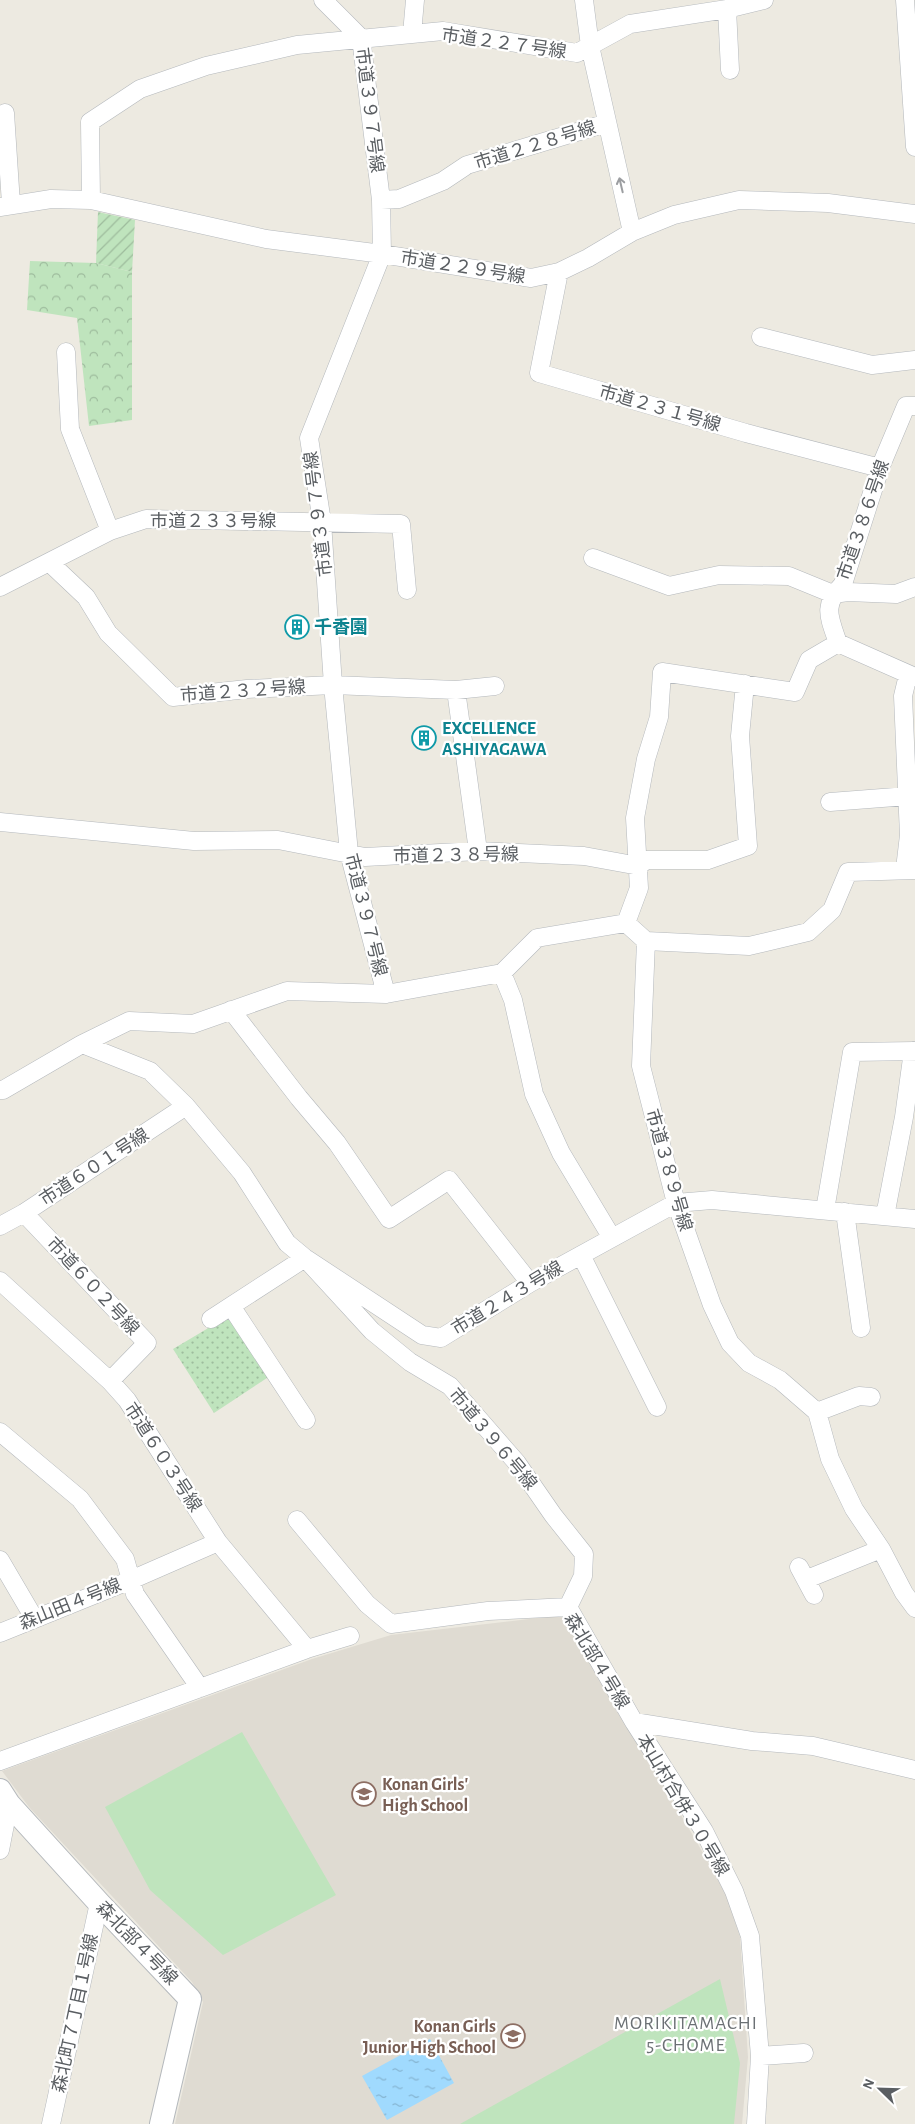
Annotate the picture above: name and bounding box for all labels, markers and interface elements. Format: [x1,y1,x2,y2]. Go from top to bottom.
street label: 市道２２７号線 [440,24,568,62]
street label: 市道３９７号線 [352,46,388,174]
street label: 市道２２８号線 [472,117,598,173]
one-way arrow [616,177,625,193]
street label: 市道２２９号線 [399,247,527,287]
street label: 市道２３１号線 [597,381,723,435]
street label: 市道３９７号線 [300,450,336,578]
street label: 市道３８６号線 [833,457,893,583]
street label: 市道２３３号線 [150,511,276,531]
building icon: 千香園 [284,614,310,640]
place label: 千香園 [314,617,368,637]
street label: 市道２３２号線 [179,677,307,705]
place label: EXCELLENCE ASHIYAGAWA [442,720,547,759]
building icon: EXCELLENCE ASHIYAGAWA [411,725,437,751]
street label: 市道２３８号線 [393,844,519,866]
street label: 市道３９７号線 [341,851,391,979]
street label: 市道３８９号線 [642,1107,696,1233]
street label: 市道６０１号線 [36,1124,152,1210]
street label: 市道６０２号線 [43,1233,143,1339]
street label: 市道２４３号線 [448,1257,566,1339]
street label: 市道３９６号線 [445,1384,541,1494]
street label: 市道６０３号線 [120,1399,206,1515]
street label: 森山田４号線 [16,1574,124,1634]
street label: 森北部４号線 [561,1610,633,1712]
street label: 本山村合併３０号線 [633,1730,733,1880]
place label: Konan Girls' High School [382,1776,468,1815]
school or university icon: Konan Girls' High School [351,1781,377,1807]
street label: 森北部４号線 [92,1897,182,1989]
street label: 森北町７丁目１号線 [48,1932,102,2094]
district label: MORIKITAMACHI 5-CHOME [614,2014,758,2055]
place label: Konan Girls Junior High School [363,2018,496,2057]
school or university icon: Konan Girls Junior High School [500,2023,526,2049]
north arrow [855,2064,905,2114]
text: N [861,2077,877,2092]

